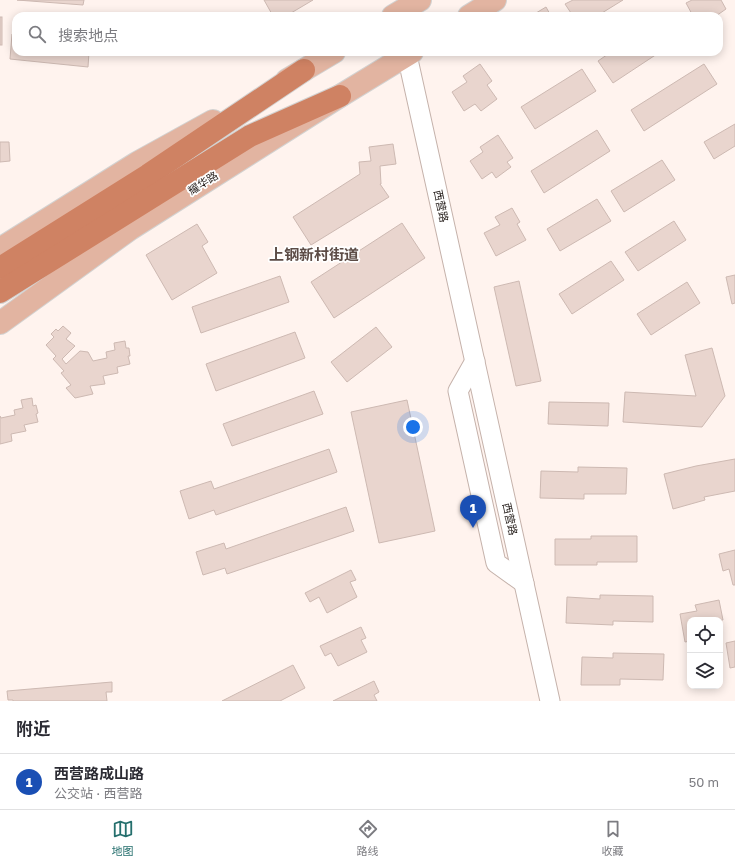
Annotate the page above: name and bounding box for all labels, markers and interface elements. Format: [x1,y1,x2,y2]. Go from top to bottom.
search box [12,12,723,56]
icon: search [26,23,48,45]
text: 搜索地点 [58,26,118,44]
street label: 耀华路 [185,168,220,197]
street label: 西营路 [432,188,451,223]
district label: 上钢新村街道 [269,245,359,263]
your location [403,417,423,437]
pin: 1 [460,495,486,528]
street label: 西营路 [500,501,521,536]
map controls [687,617,723,689]
button: locate [687,617,723,653]
button: layers [687,653,723,689]
text: 附近 [16,718,50,739]
text: 西营路成山路 [54,764,144,782]
text: 1 [26,774,32,790]
text: 50 m [689,774,719,790]
text: 公交站 · 西营路 [54,785,142,801]
tab: 地图 [112,818,134,858]
tab: 路线 [357,818,379,858]
tab: 收藏 [602,818,624,858]

